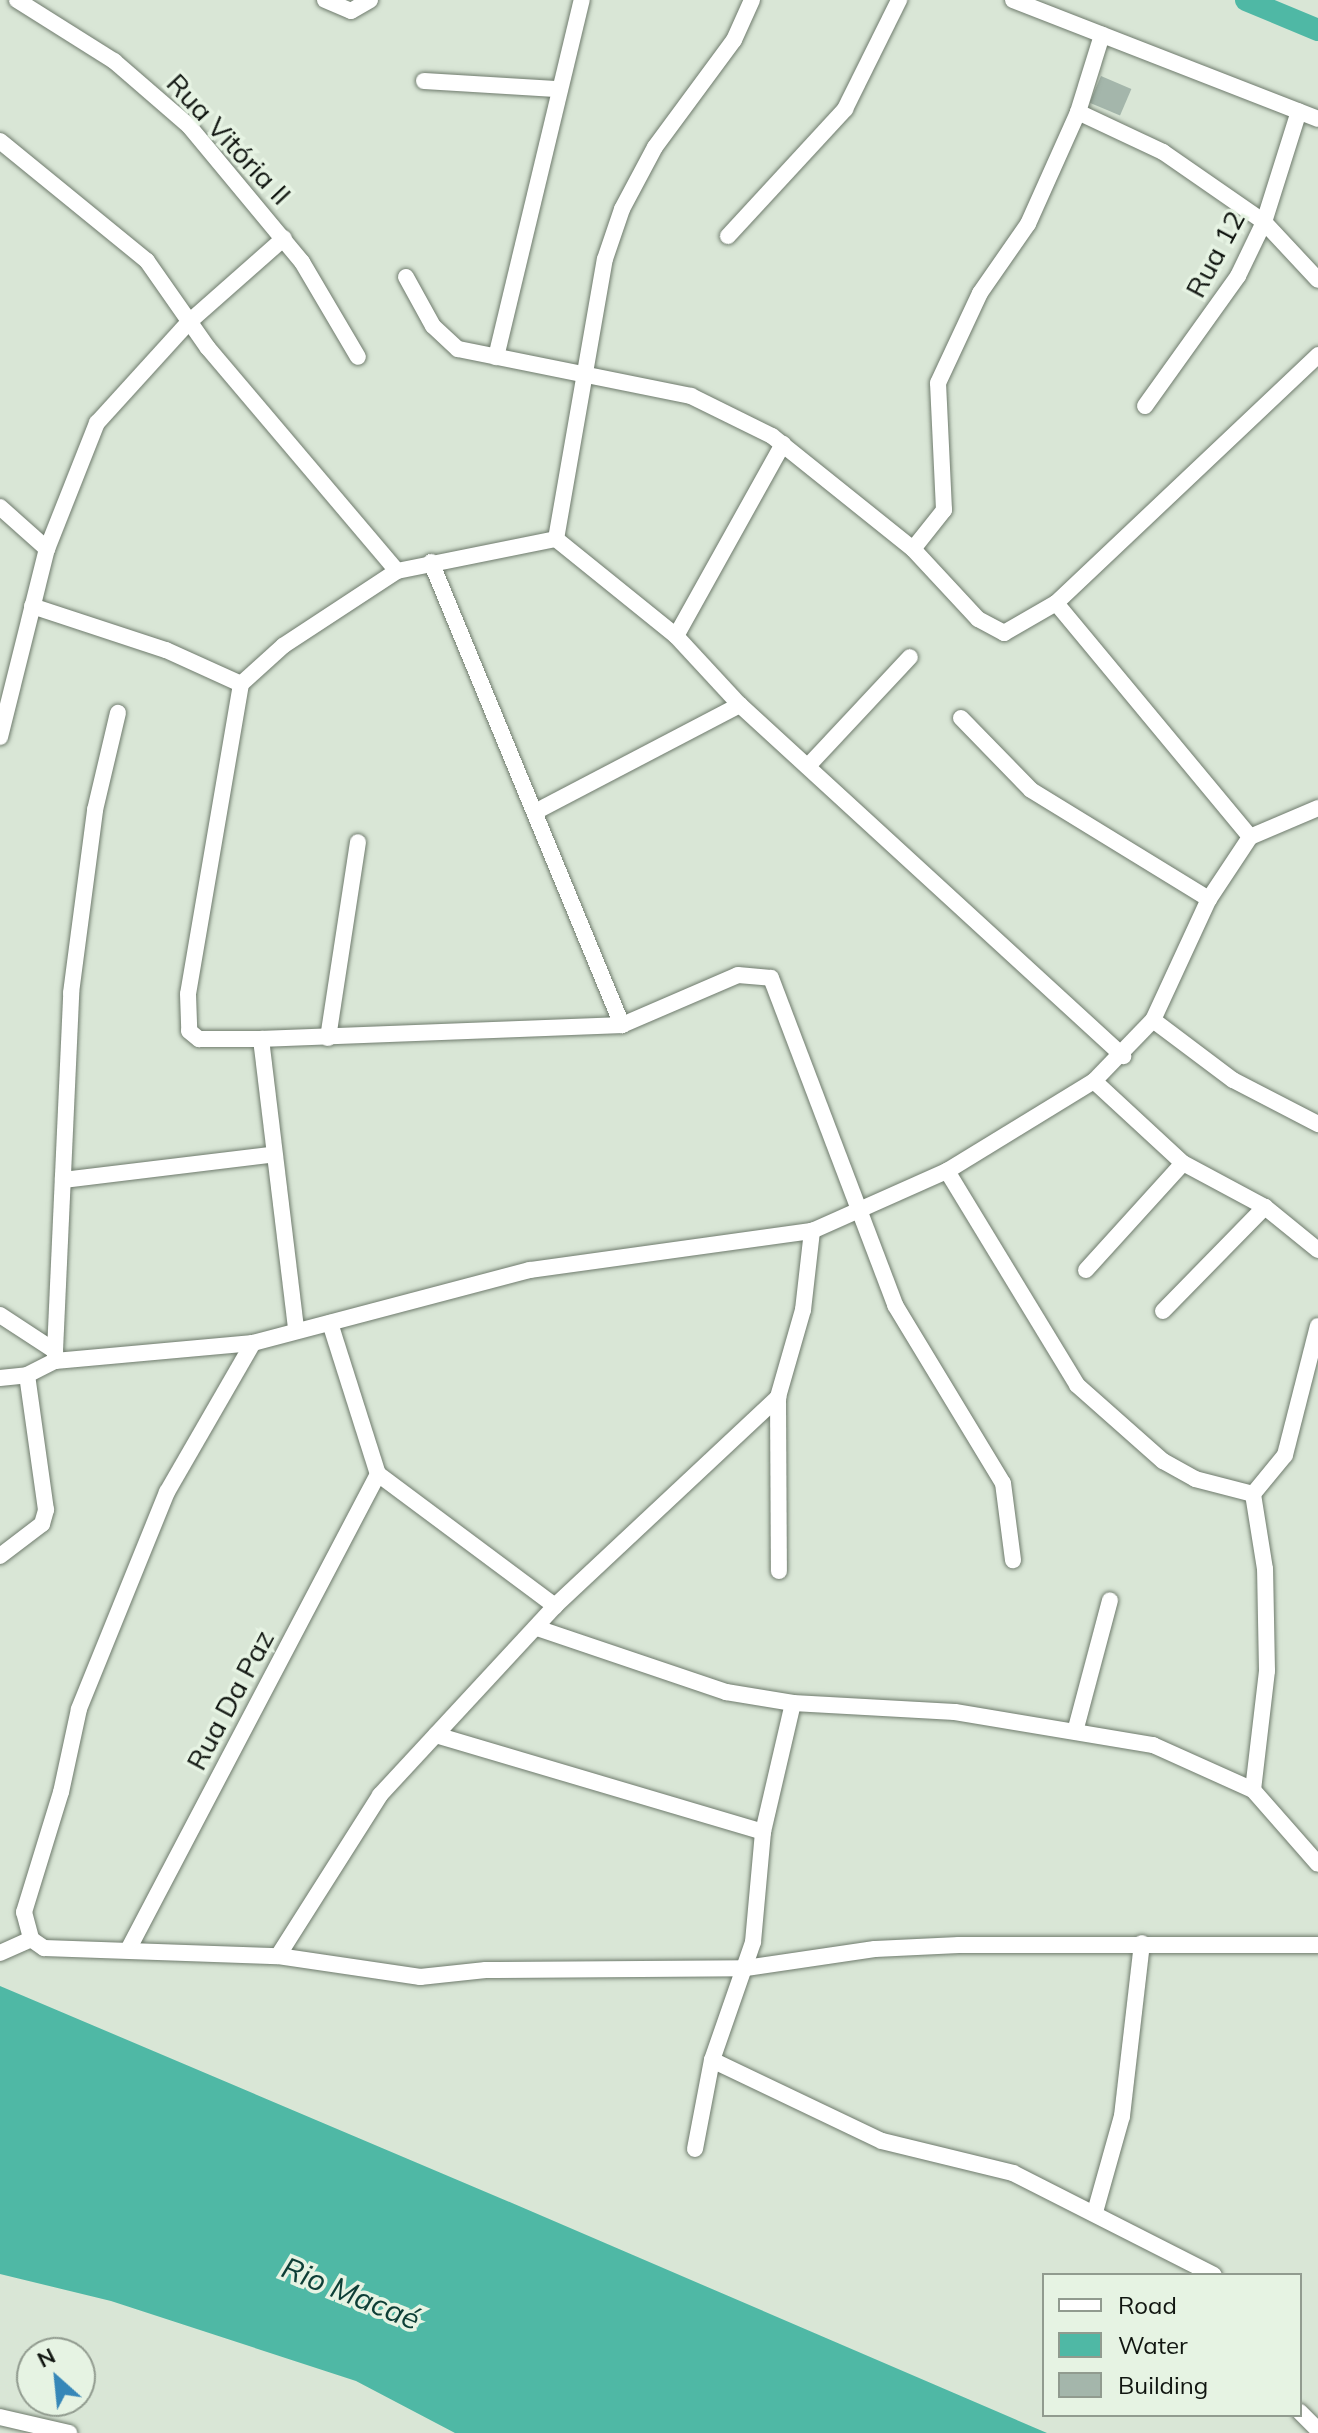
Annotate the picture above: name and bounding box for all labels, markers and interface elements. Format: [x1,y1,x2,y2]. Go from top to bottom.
street label: Rua Vitória II [160,66,298,212]
street label: Rua 12 [1178,205,1252,303]
street label: Rua Da Paz [179,1624,281,1776]
water label: Rio Macaé [277,2249,425,2337]
legend [1042,2273,1302,2417]
text: Road [1118,2290,1177,2320]
text: Water [1118,2330,1188,2360]
north arrow [16,2337,96,2417]
text: N [32,2341,60,2374]
text: Building [1118,2370,1208,2400]

